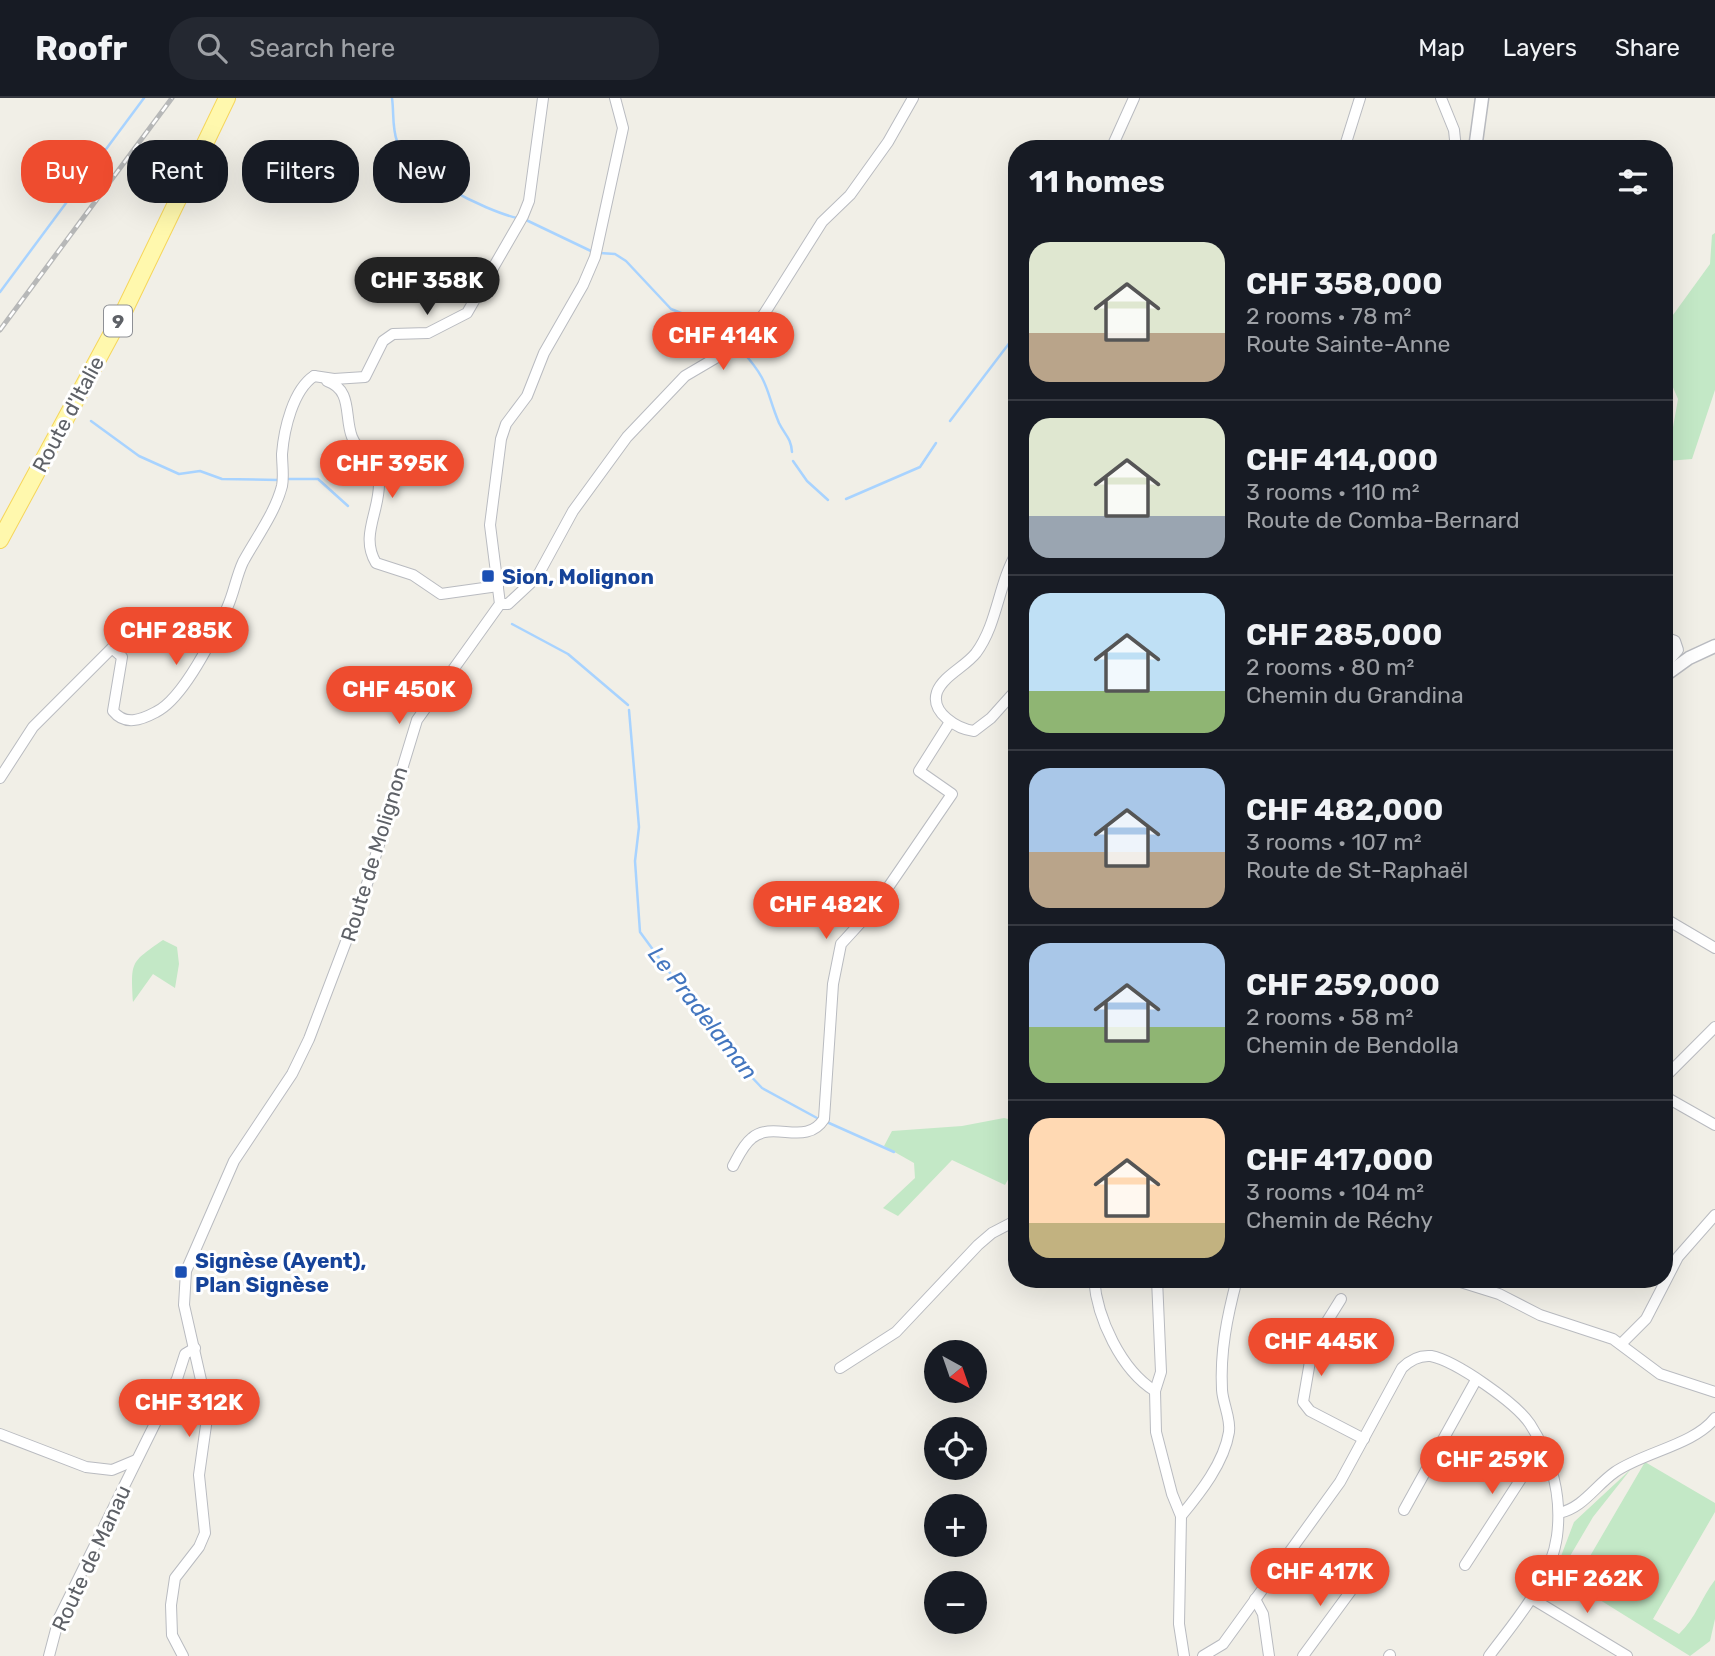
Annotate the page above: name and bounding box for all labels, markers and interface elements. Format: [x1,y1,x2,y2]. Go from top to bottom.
search box [169,17,659,80]
text: Roofr [35,29,127,68]
icon: search [193,29,231,67]
text: Search here [249,33,395,64]
text: Map [1418,34,1465,62]
text: Layers [1503,34,1577,62]
text: Share [1615,34,1680,62]
chip: Buy [21,140,113,203]
chip: Rent [127,140,228,203]
chip: Filters [242,140,359,203]
chip: New [373,140,470,203]
icon: filters [1614,163,1652,201]
text: 11 homes [1029,164,1165,200]
pin: CHF 358K [355,258,499,317]
text: CHF 358K [371,266,483,294]
text: CHF 358,000 [1246,266,1443,302]
icon: home [1085,270,1169,354]
text: 2 rooms · 78 m² [1246,302,1411,330]
road number: 9 [104,306,132,336]
pin: CHF 414K [651,313,795,372]
text: CHF 414K [668,321,778,349]
text: Route Sainte-Anne [1246,330,1450,358]
street label: Route d'Italie [27,352,109,476]
pin: CHF 395K [320,440,464,500]
text: CHF 414,000 [1246,442,1438,478]
icon: home [1085,446,1169,530]
text: CHF 395K [336,449,448,477]
text: 3 rooms · 110 m² [1246,478,1420,506]
text: Route de Comba-Bernard [1246,506,1520,534]
place label: Sion, Molignon [502,564,654,589]
marker: Sion, Molignon [480,568,496,584]
pin: CHF 285K [104,608,248,667]
text: CHF 285K [120,616,232,644]
text: CHF 285,000 [1246,617,1442,653]
icon: home [1085,621,1169,705]
text: 2 rooms · 80 m² [1246,653,1414,681]
pin: CHF 450K [327,666,471,726]
text: CHF 450K [342,675,456,703]
text: Chemin du Grandina [1246,681,1464,709]
street label: Route de Molignon [335,763,413,945]
text: CHF 482,000 [1246,792,1444,828]
icon: home [1085,796,1169,880]
text: 3 rooms · 107 m² [1246,828,1422,856]
text: Route de St-Raphaël [1246,856,1468,884]
pin: CHF 482K [754,882,898,941]
text: CHF 482K [769,890,883,918]
water label: Le Pradelaman [642,941,764,1085]
text: CHF 259,000 [1246,967,1440,1003]
icon: home [1085,971,1169,1055]
text: 2 rooms · 58 m² [1246,1003,1413,1031]
text: Chemin de Bendolla [1246,1031,1459,1059]
text: CHF 417,000 [1246,1142,1433,1178]
icon: home [1085,1146,1169,1230]
text: 3 rooms · 104 m² [1246,1178,1424,1206]
text: Chemin de Réchy [1246,1206,1433,1234]
place label: Signèse (Ayent), Plan Signèse [195,1248,366,1297]
marker: Signèse (Ayent), Plan Signèse [173,1264,189,1280]
pin: CHF 445K [1249,1318,1393,1378]
text: CHF 445K [1264,1327,1378,1355]
north arrow [924,1340,987,1404]
map controls [924,1340,987,1634]
pin: CHF 312K [117,1380,261,1439]
text: CHF 312K [135,1388,243,1416]
button: locate [924,1417,987,1480]
pin: CHF 259K [1420,1436,1564,1496]
text: CHF 259K [1436,1445,1548,1473]
street label: Route de Manau [46,1481,136,1635]
button: + [924,1494,987,1557]
pin: CHF 417K [1248,1548,1392,1608]
pin: CHF 262K [1515,1556,1659,1615]
text: CHF 417K [1266,1557,1374,1585]
text: CHF 262K [1531,1564,1643,1592]
button: − [924,1571,987,1634]

